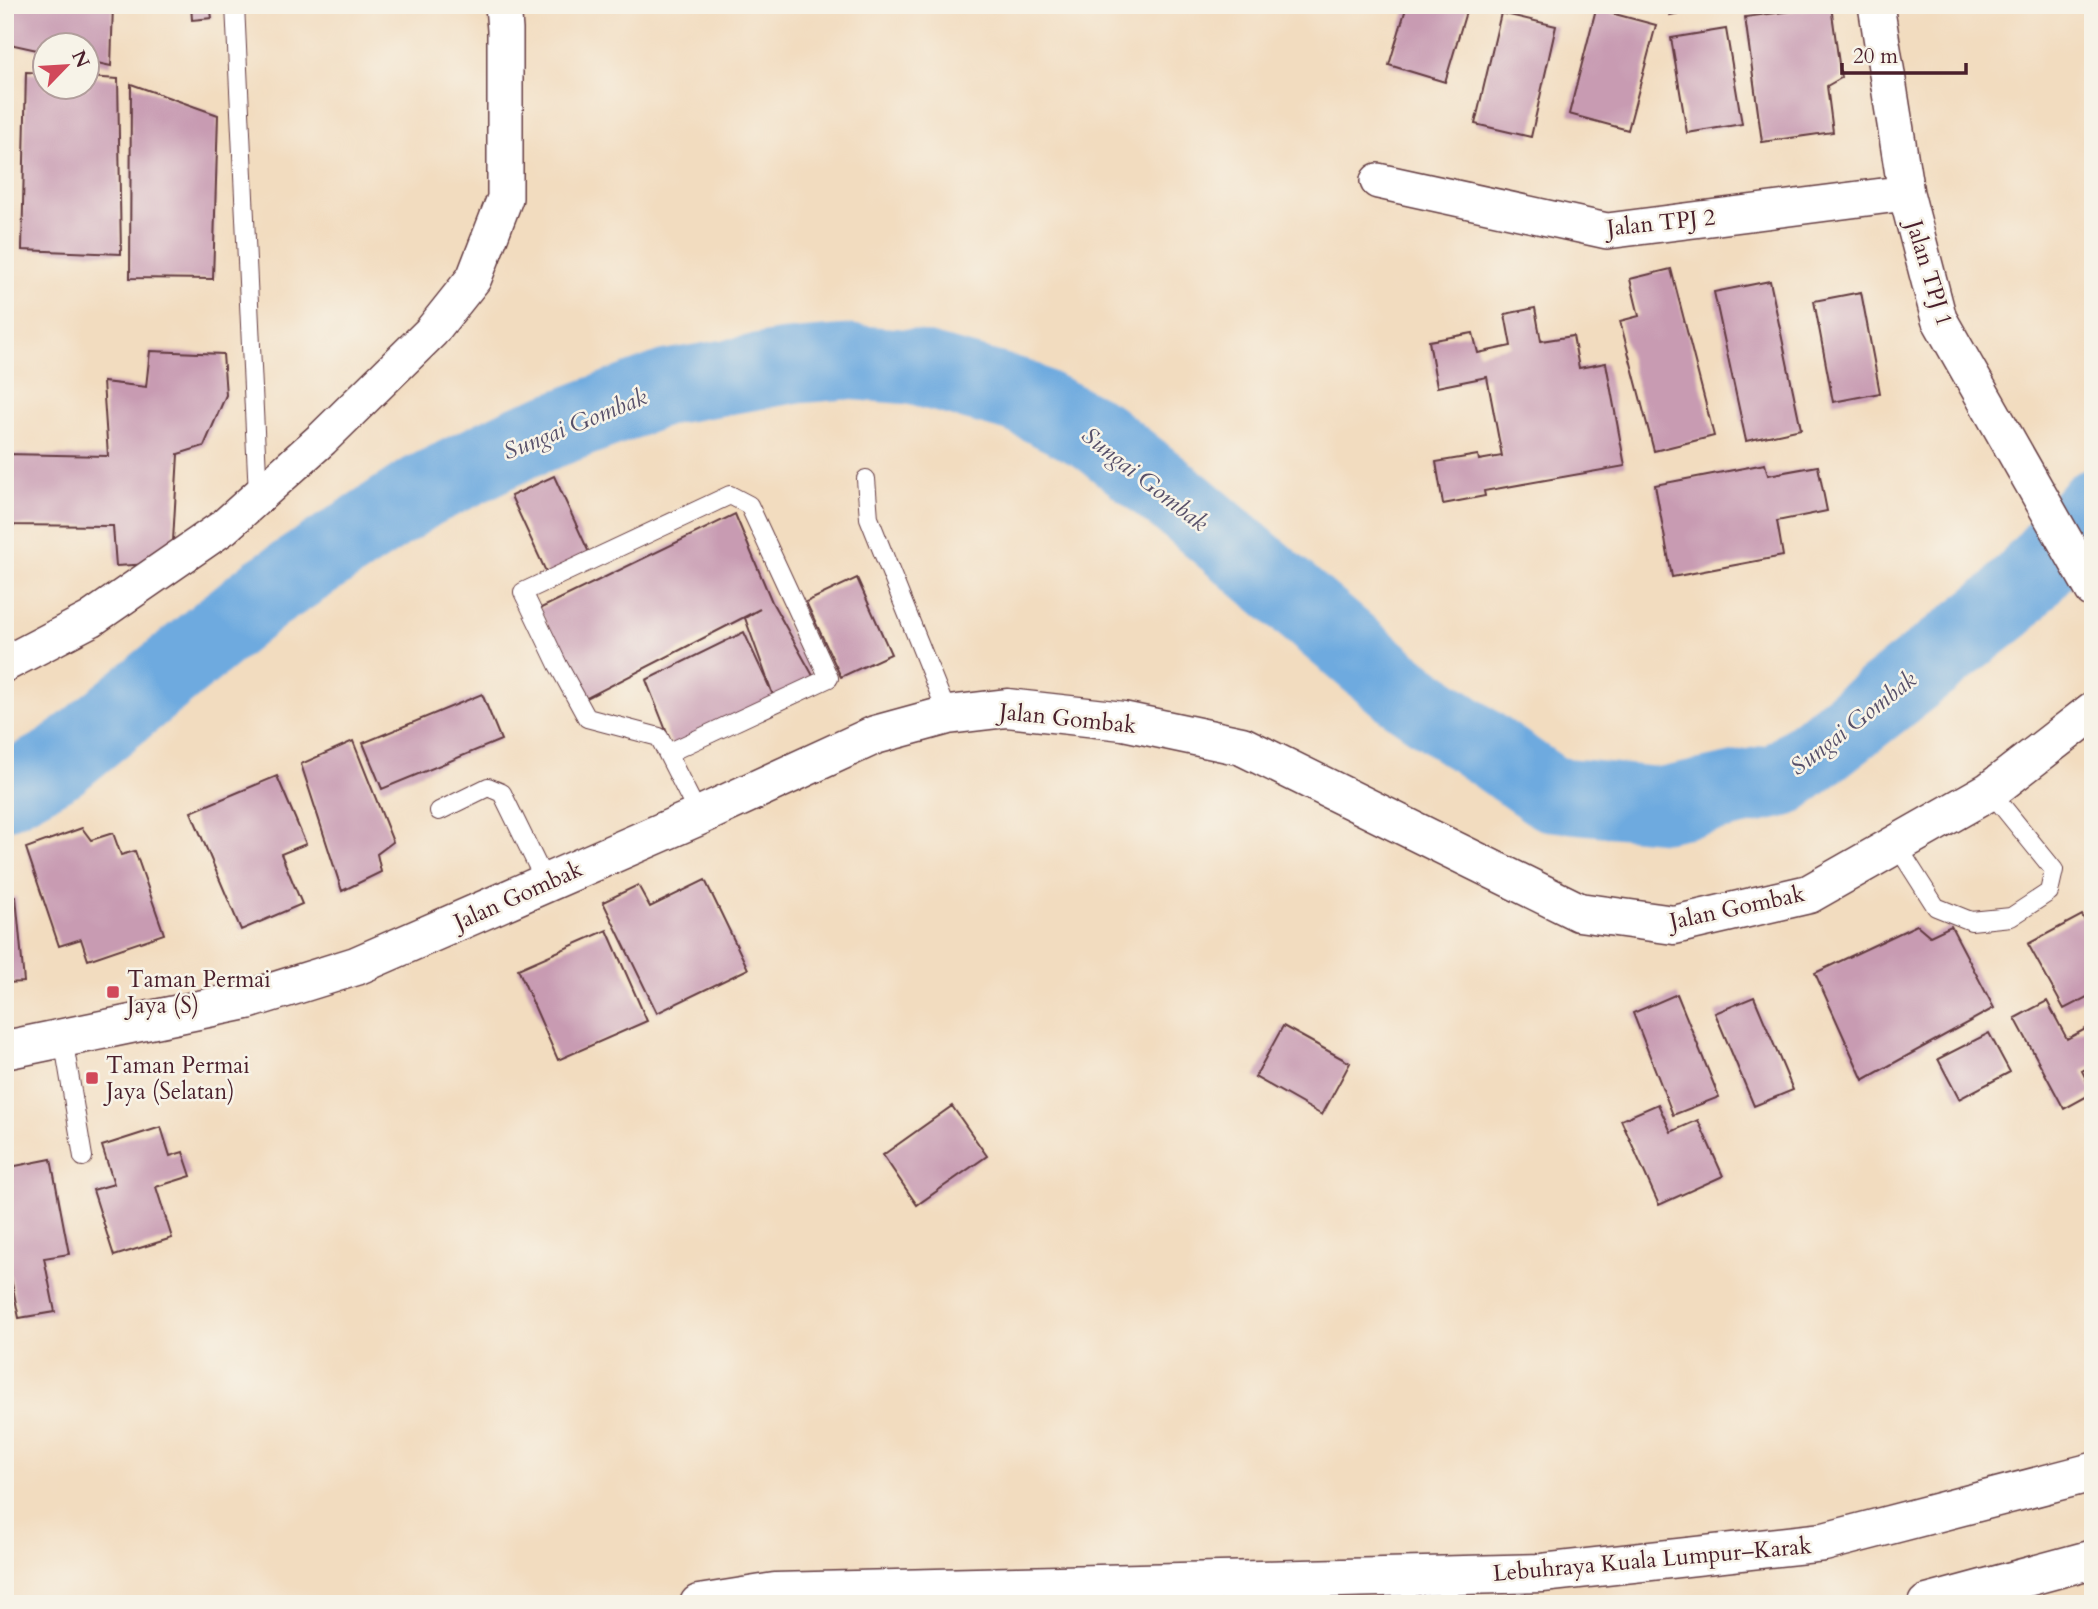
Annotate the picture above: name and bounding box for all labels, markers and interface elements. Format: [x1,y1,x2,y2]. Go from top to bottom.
north arrow [32,32,102,102]
scale bar [1842,32,1967,76]
text: 20 m [1853,42,1898,71]
text: N [65,46,96,73]
street label: Jalan TPJ 2 [1602,201,1717,244]
street label: Jalan TPJ 1 [1898,214,1960,330]
water label: Sungai Gombak [498,381,652,468]
water label: Sungai Gombak [1074,419,1215,539]
water label: Sungai Gombak [1783,663,1924,783]
street label: Jalan Gombak [995,696,1139,741]
street label: Jalan Gombak [446,853,588,939]
street label: Jalan Gombak [1664,878,1808,938]
place label: Taman Permai Jaya (S) [124,964,271,1021]
marker: Taman Permai Jaya (S) [105,984,121,1000]
place label: Taman Permai Jaya (Selatan) [103,1050,250,1107]
marker: Taman Permai Jaya (Selatan) [84,1070,100,1086]
street label: Lebuhraya Kuala Lumpur–Karak [1491,1530,1813,1589]

